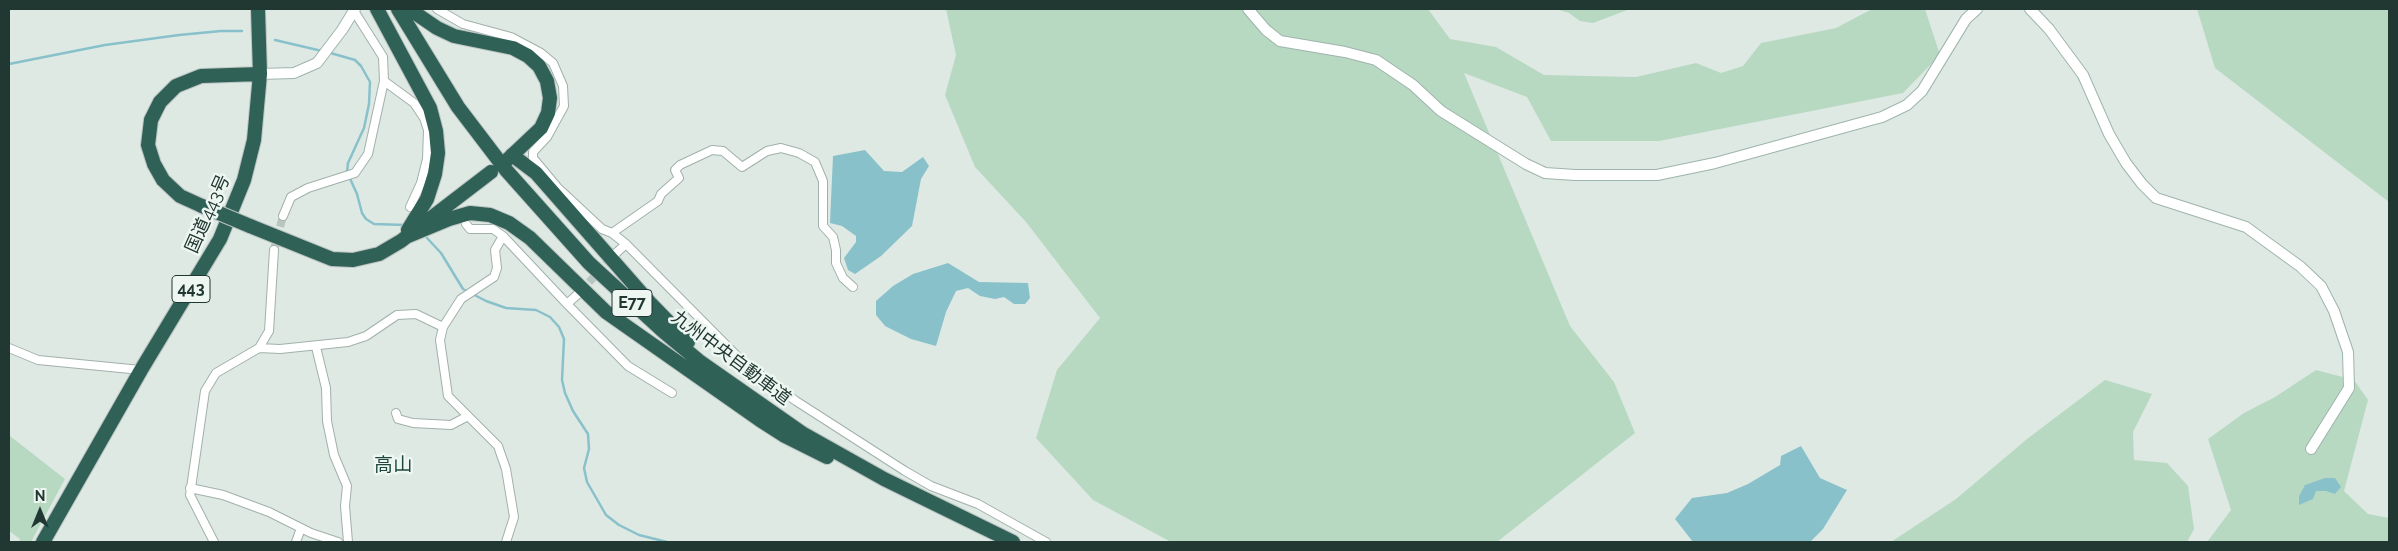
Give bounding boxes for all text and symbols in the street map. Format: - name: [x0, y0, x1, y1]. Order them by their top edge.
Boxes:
- street label: 国道443号: [181, 172, 235, 256]
- road number: 443: [172, 276, 210, 302]
- road number: E77: [612, 290, 652, 316]
- street label: 九州中央自動車道: [667, 306, 795, 410]
- district label: 高山: [374, 454, 412, 476]
- north arrow: [15, 486, 65, 536]
- text: N: [35, 488, 45, 504]

